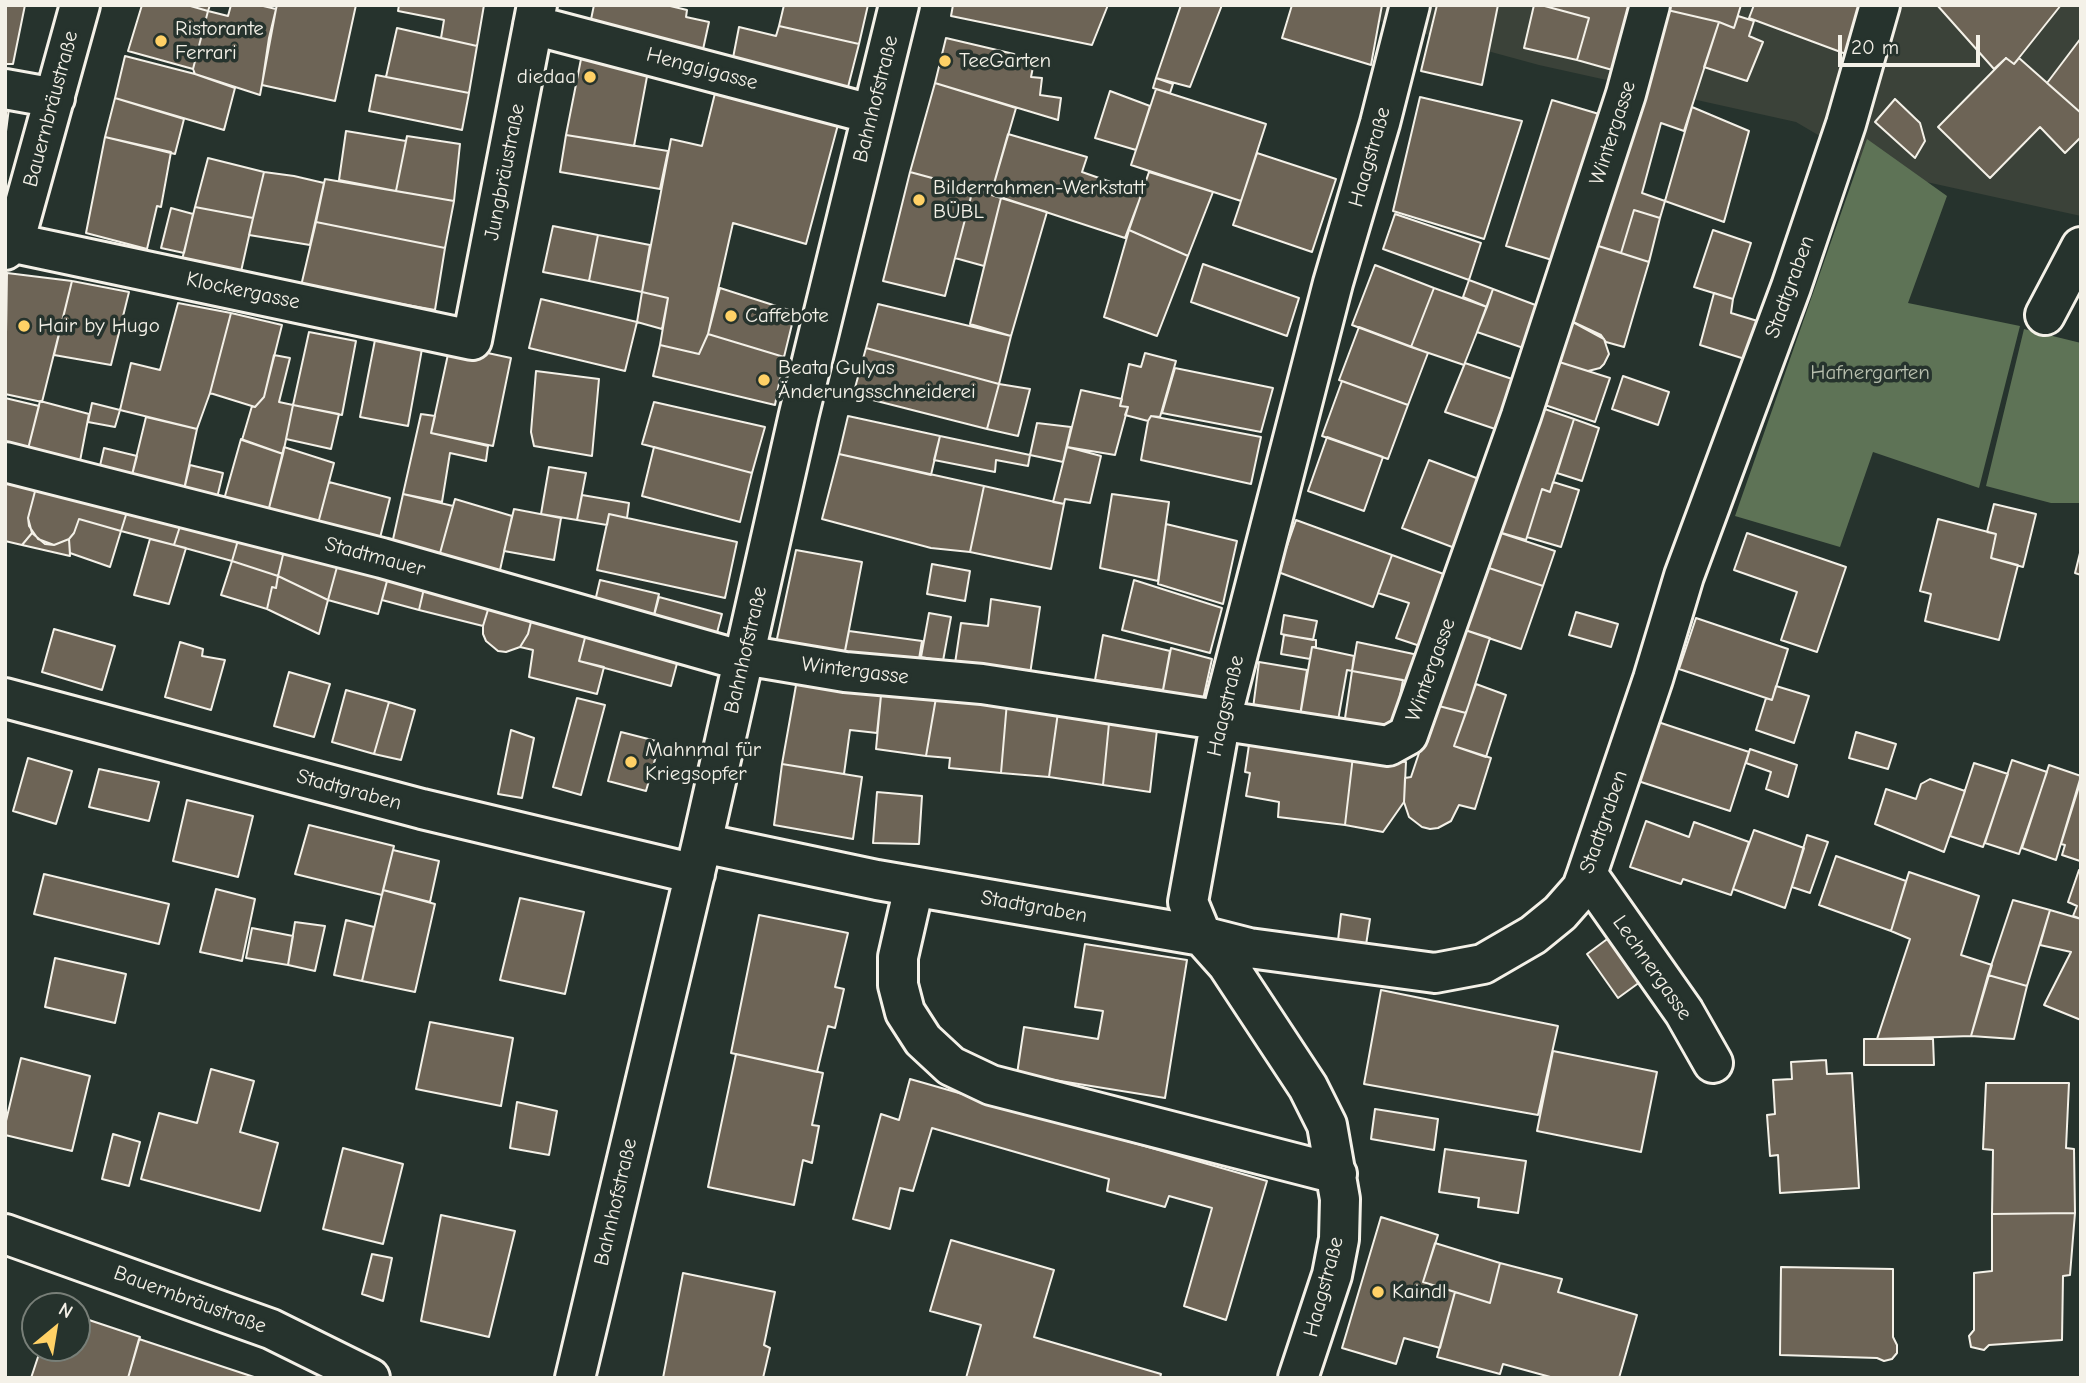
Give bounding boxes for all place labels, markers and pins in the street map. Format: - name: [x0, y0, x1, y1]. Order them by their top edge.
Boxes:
- place label: Ristorante Ferrari: [175, 16, 264, 66]
- marker: Ristorante Ferrari: [153, 33, 169, 49]
- place label: TeeGarten: [959, 48, 1051, 74]
- marker: TeeGarten: [937, 53, 953, 69]
- place label: diedaa: [517, 64, 576, 90]
- marker: diedaa: [582, 69, 598, 85]
- place label: Bilderrahmen-Werkstatt BÜBL: [933, 175, 1145, 225]
- marker: Bilderrahmen-Werkstatt BÜBL: [911, 192, 927, 208]
- place label: Caffebote: [745, 303, 829, 329]
- marker: Caffebote: [723, 308, 739, 324]
- place label: Hair by Hugo: [38, 313, 160, 339]
- marker: Hair by Hugo: [16, 318, 32, 334]
- place label: Beata Gulyas Änderungsschneiderei: [778, 355, 976, 405]
- marker: Beata Gulyas Änderungsschneiderei: [756, 372, 772, 388]
- place label: Mahnmal für Kriegsopfer: [645, 737, 761, 787]
- marker: Mahnmal für Kriegsopfer: [623, 754, 639, 770]
- place label: Kaindl: [1392, 1279, 1447, 1305]
- marker: Kaindl: [1370, 1284, 1386, 1300]

